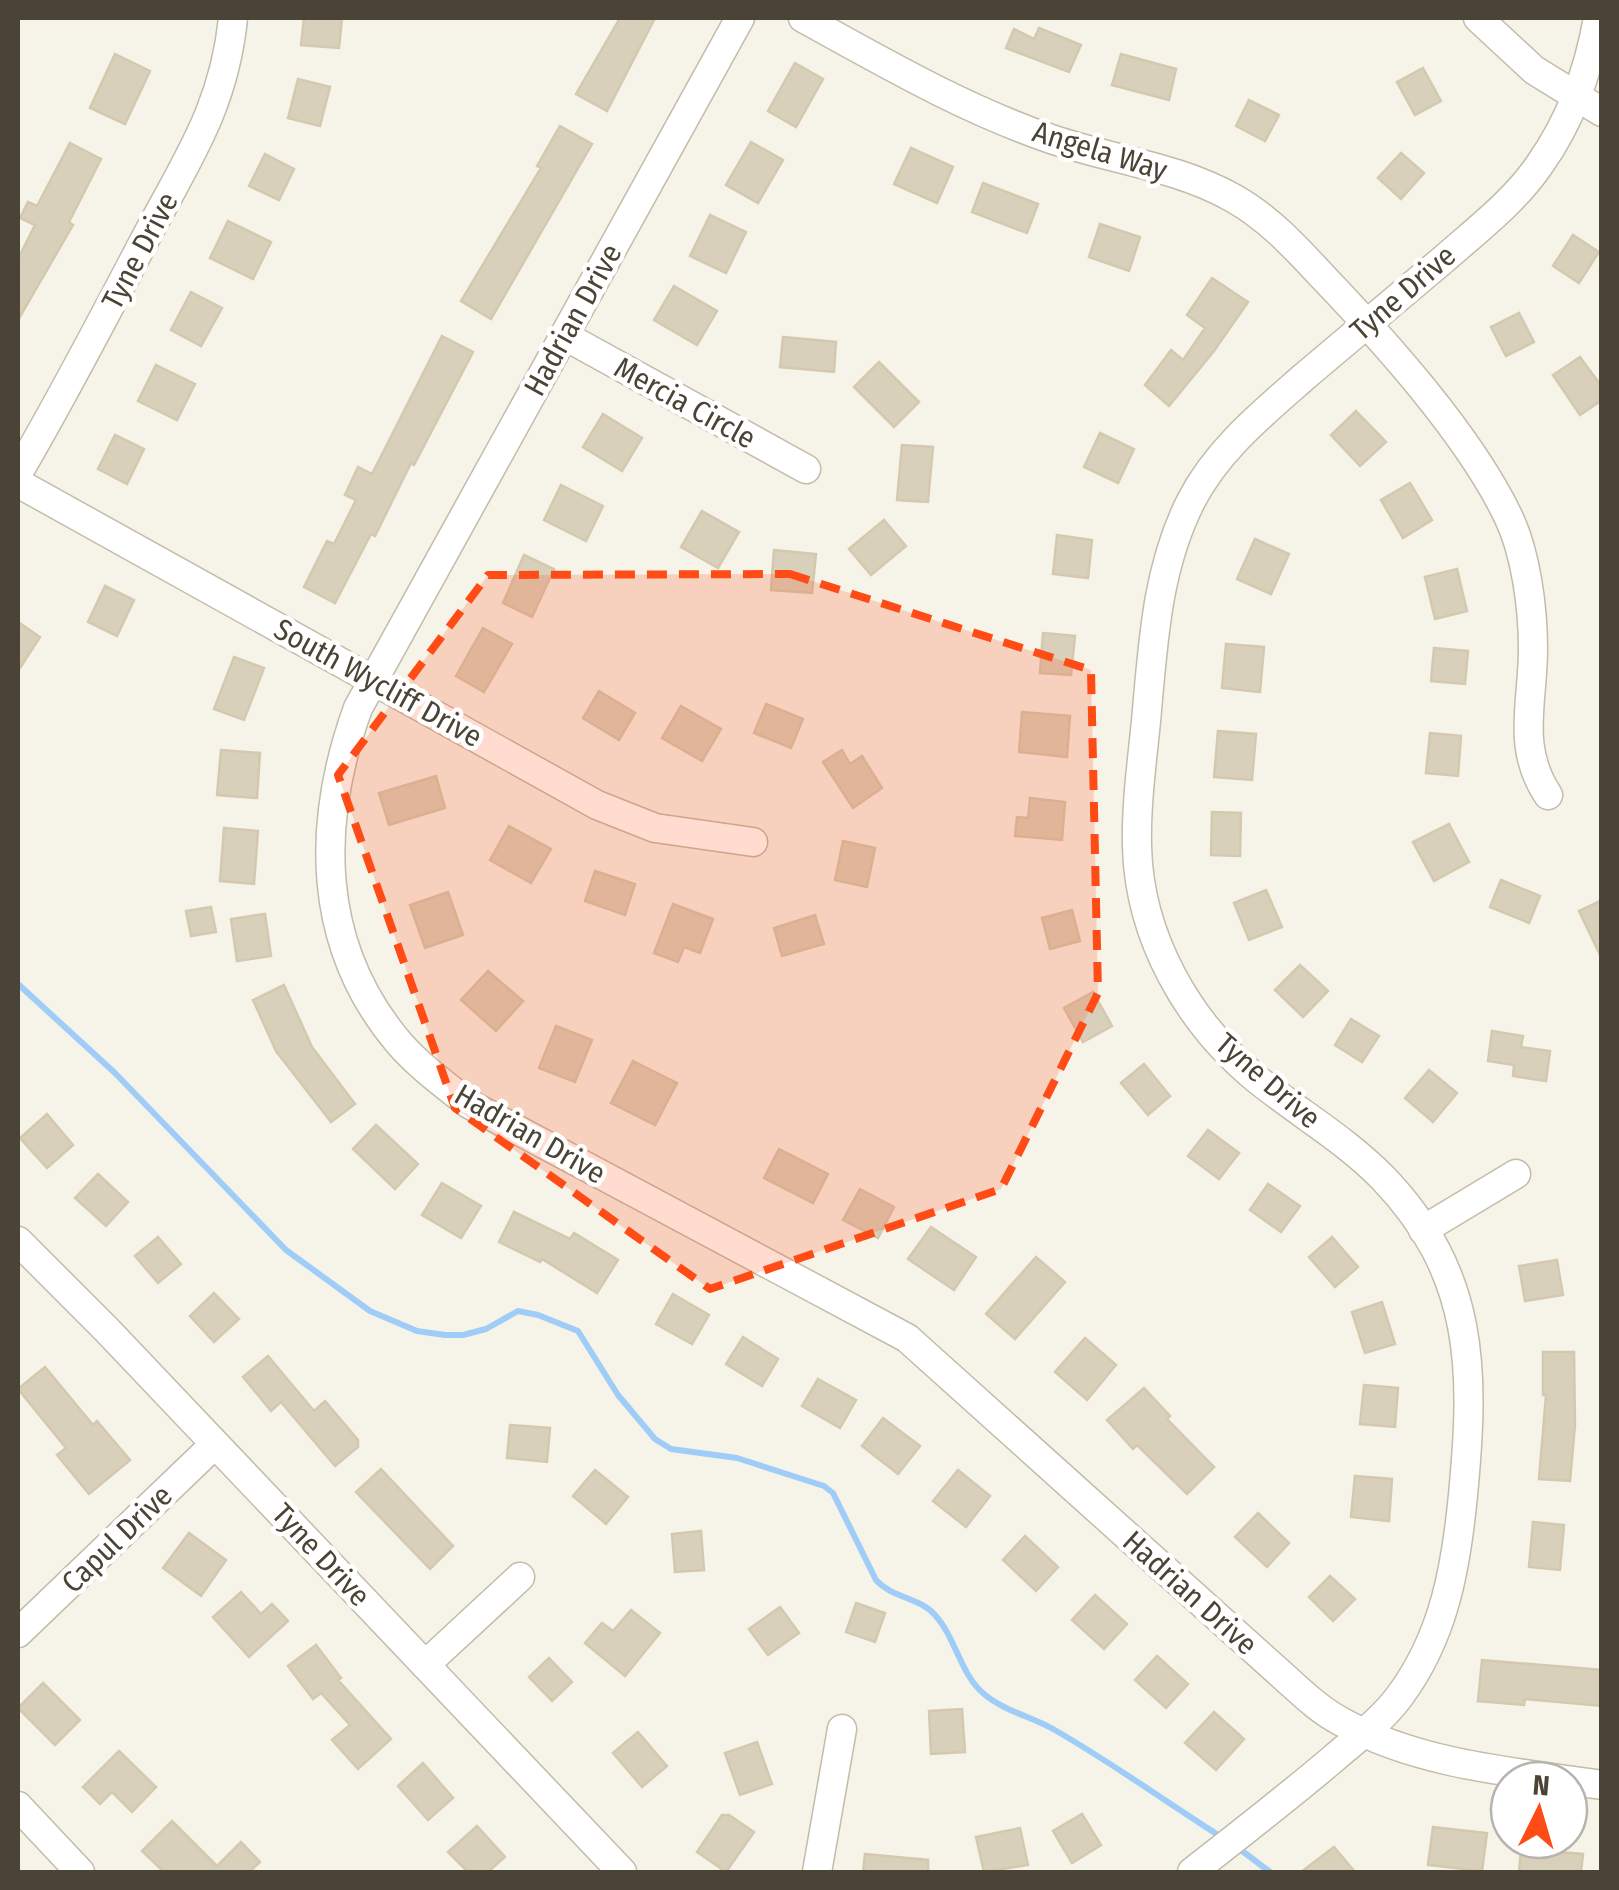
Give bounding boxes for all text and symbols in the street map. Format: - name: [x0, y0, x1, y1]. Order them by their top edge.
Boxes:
- street label: Angela Way: [1028, 114, 1172, 189]
- street label: Tyne Drive: [94, 186, 186, 316]
- street label: Hadrian Drive: [517, 238, 629, 402]
- street label: Tyne Drive: [1343, 238, 1463, 348]
- street label: Mercia Circle: [608, 349, 762, 457]
- street label: South Wycliff Drive: [268, 611, 488, 755]
- street label: Tyne Drive: [1208, 1026, 1328, 1136]
- street label: Hadrian Drive: [448, 1076, 612, 1192]
- street label: Capul Drive: [54, 1478, 180, 1600]
- street label: Tyne Drive: [264, 1496, 378, 1614]
- street label: Hadrian Drive: [1116, 1523, 1264, 1663]
- north arrow: [1489, 1760, 1589, 1860]
- text: N: [1531, 1768, 1551, 1803]

